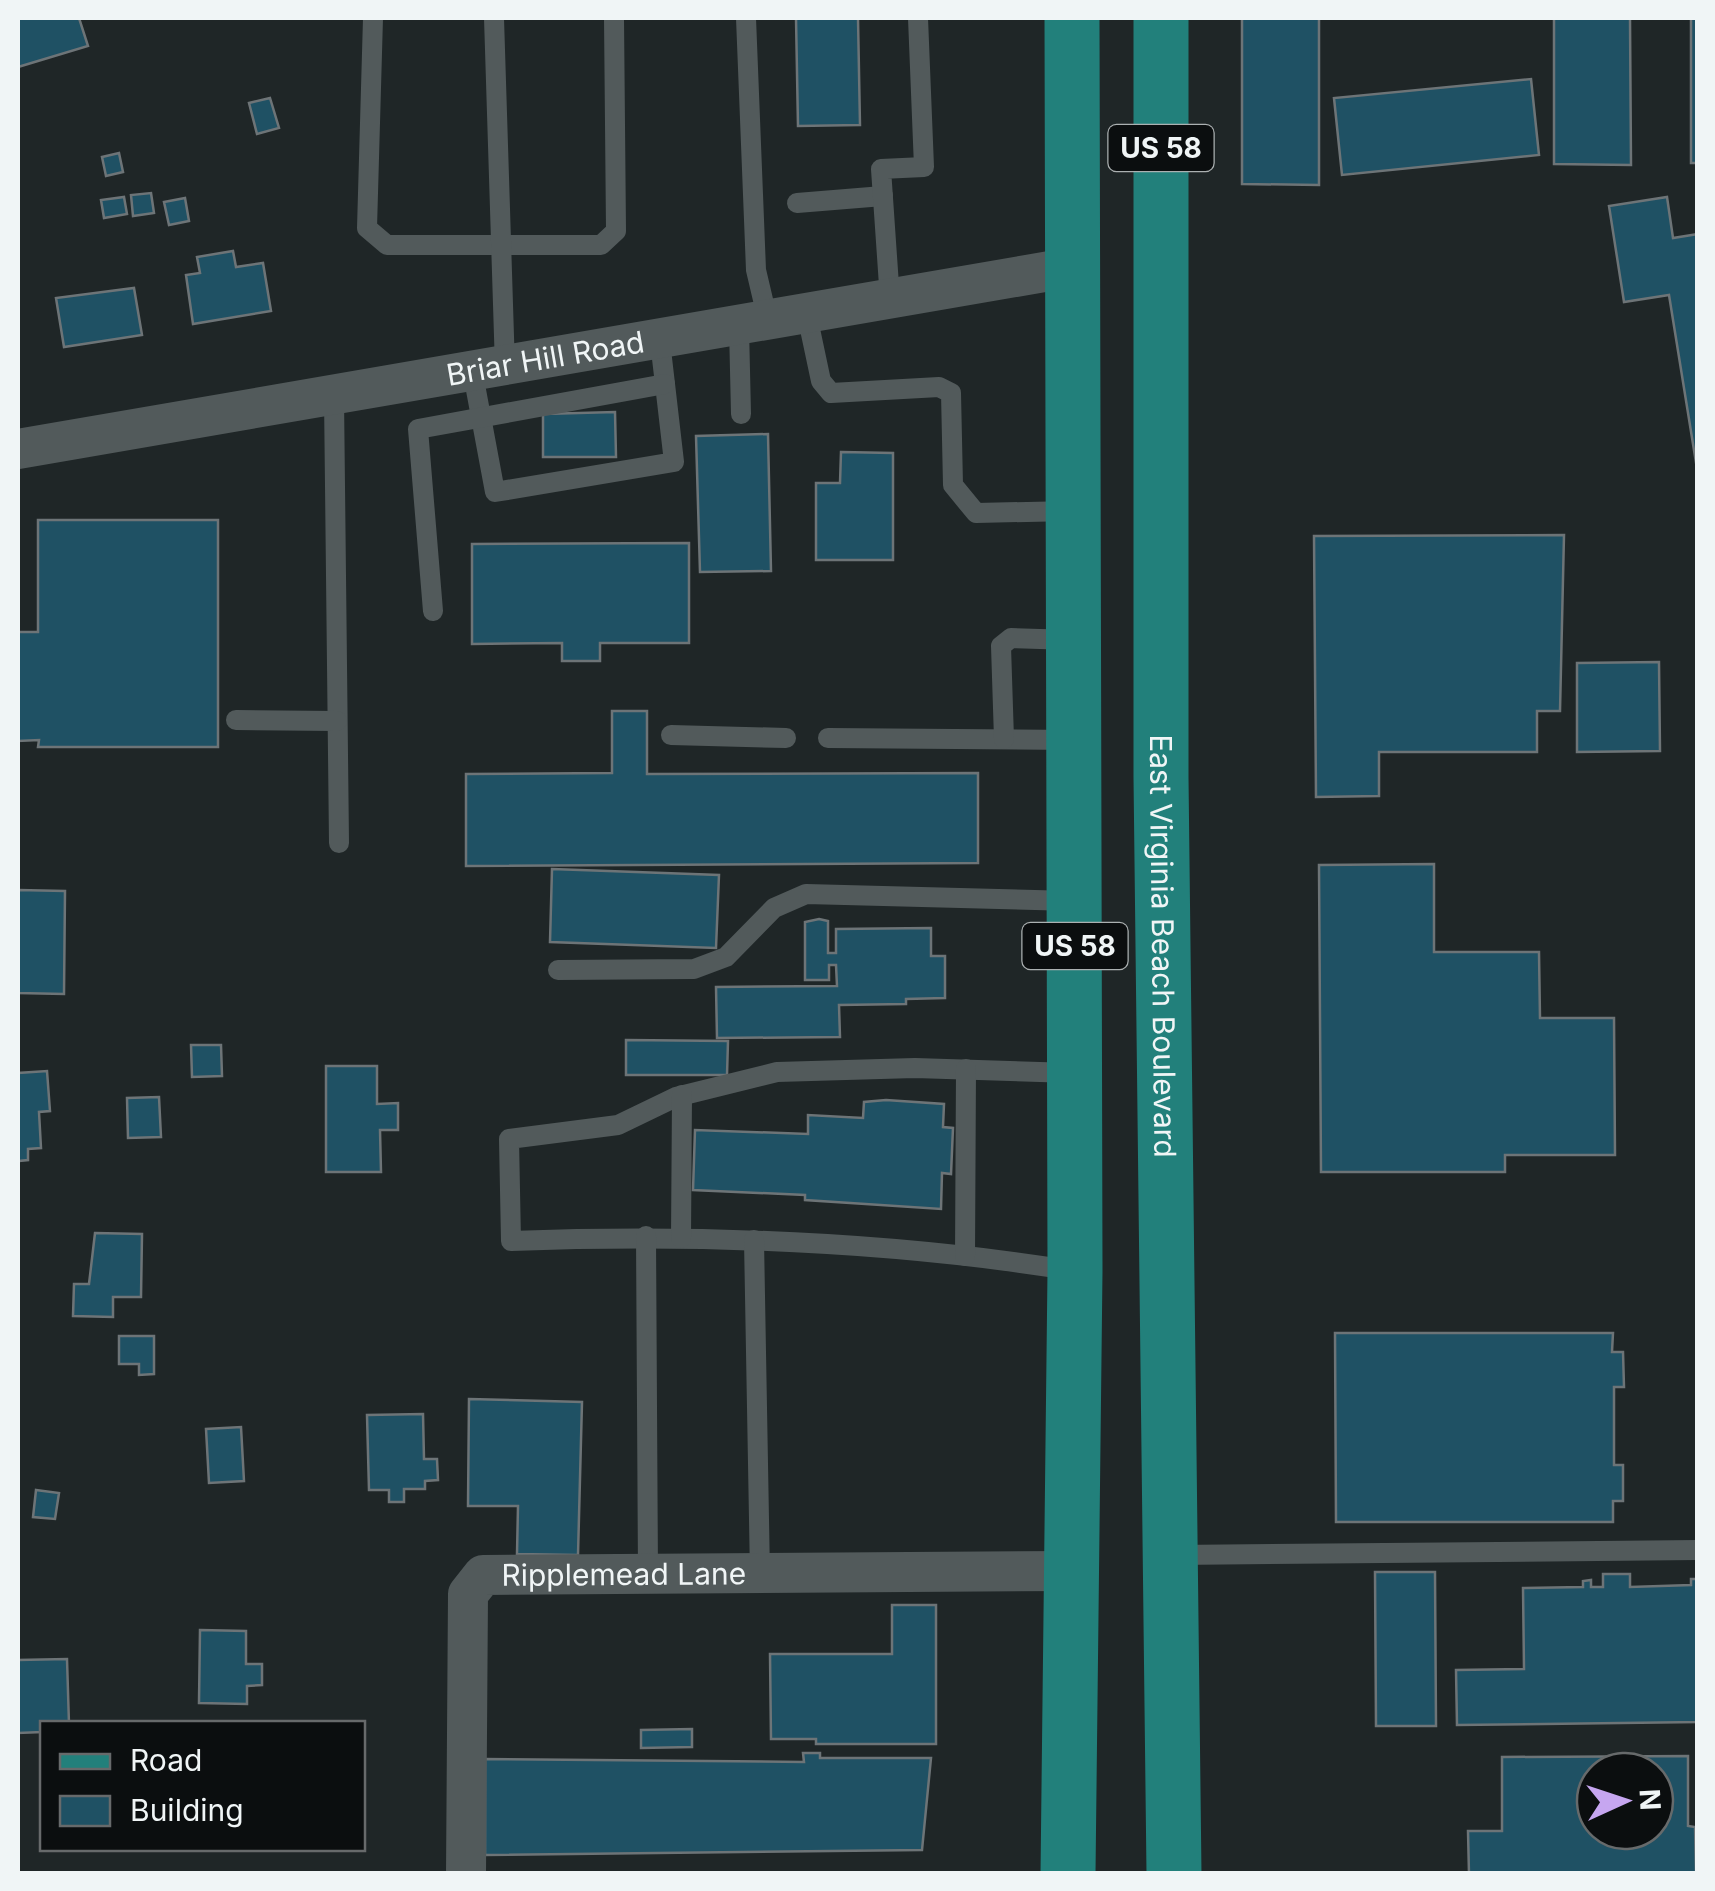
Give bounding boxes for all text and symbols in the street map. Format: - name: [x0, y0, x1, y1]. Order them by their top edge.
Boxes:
- road number: US 58: [1108, 125, 1214, 171]
- street label: Briar Hill Road: [444, 323, 647, 393]
- street label: East Virginia Beach Boulevard: [1143, 734, 1184, 1158]
- road number: US 58: [1022, 923, 1128, 969]
- street label: Ripplemead Lane: [501, 1555, 746, 1593]
- legend: [40, 1721, 365, 1851]
- text: Road: [130, 1742, 202, 1778]
- north arrow: [1575, 1751, 1675, 1851]
- text: N: [1632, 1788, 1668, 1811]
- text: Building: [130, 1792, 244, 1828]

